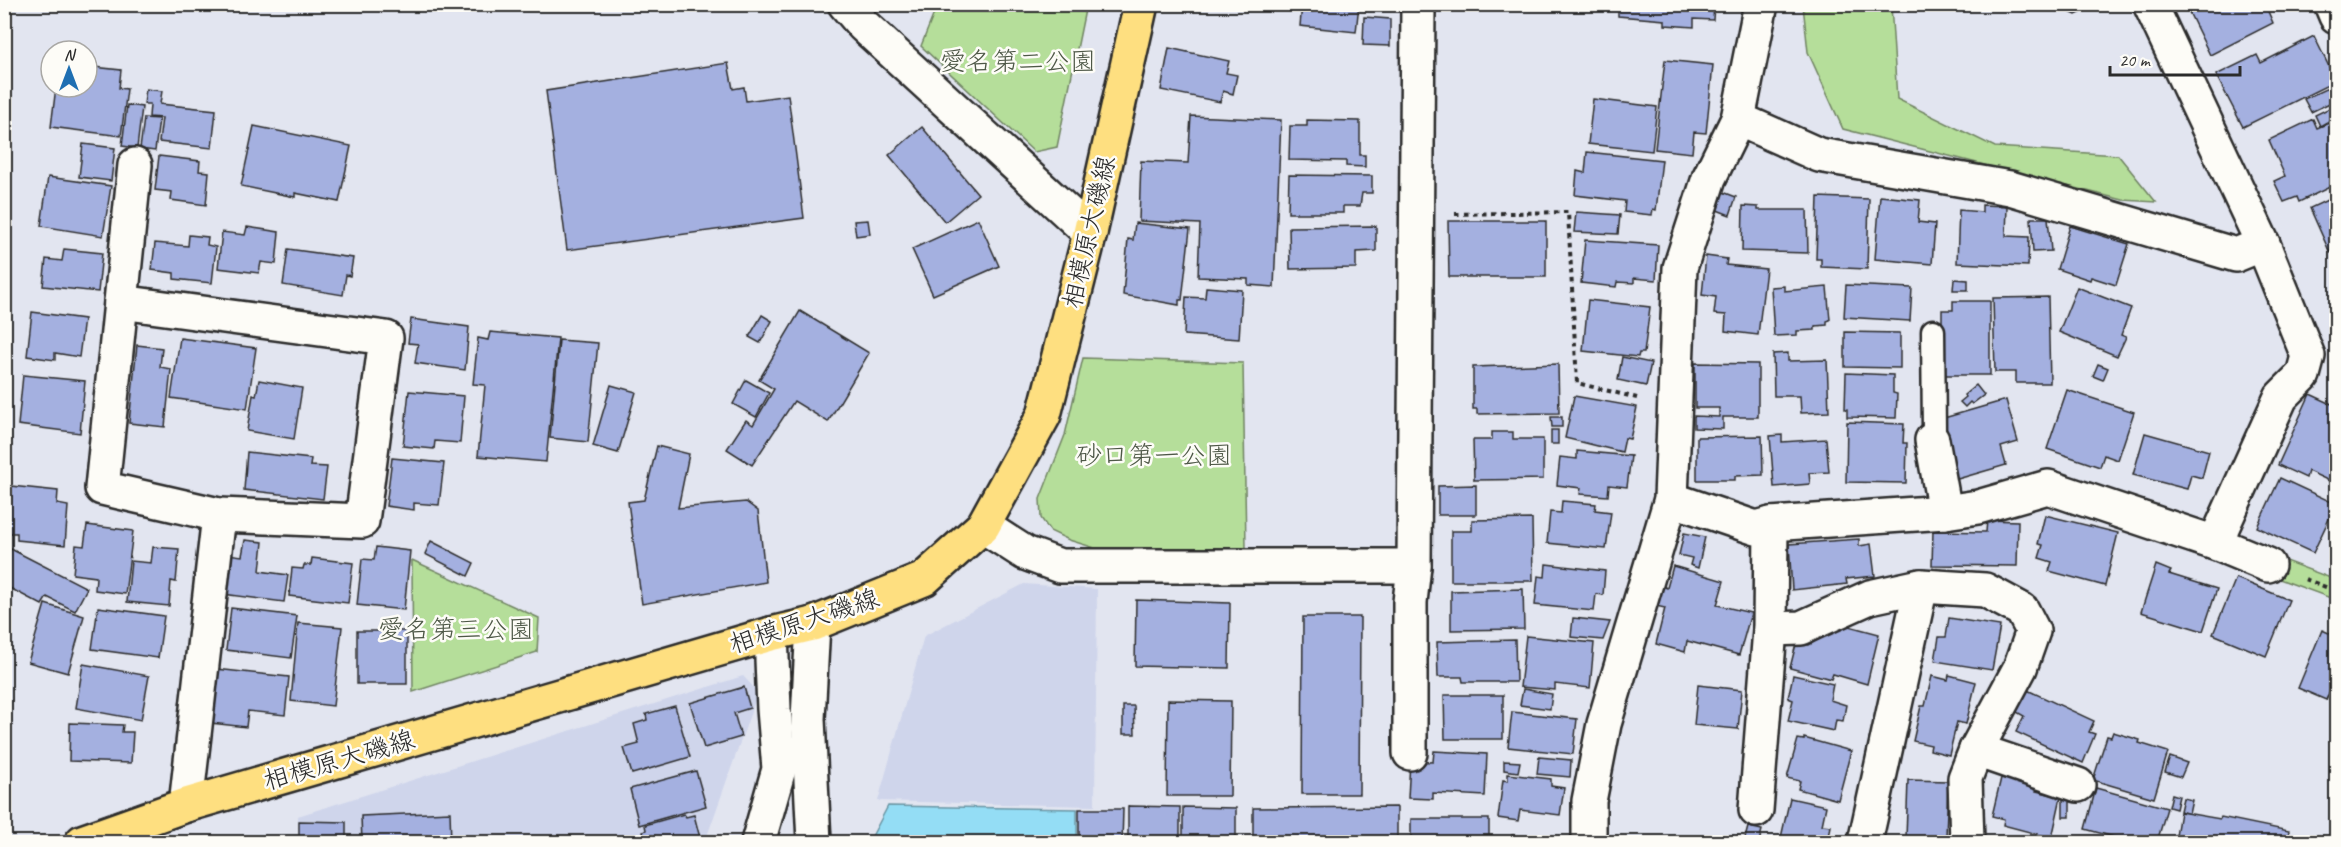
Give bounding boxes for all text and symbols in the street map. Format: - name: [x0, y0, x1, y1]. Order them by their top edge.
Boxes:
- north arrow: [39, 39, 99, 99]
- scale bar: [2110, 39, 2240, 77]
- text: N: [64, 45, 77, 65]
- park label: 愛名第二公園: [940, 45, 1096, 78]
- text: 20 m: [2119, 49, 2152, 71]
- street label: 相模原大磯線: [1055, 152, 1123, 312]
- park label: 砂口第一公園: [1076, 439, 1232, 472]
- street label: 相模原大磯線: [725, 581, 883, 661]
- park label: 愛名第三公園: [378, 613, 534, 646]
- street label: 相模原大磯線: [259, 723, 419, 797]

